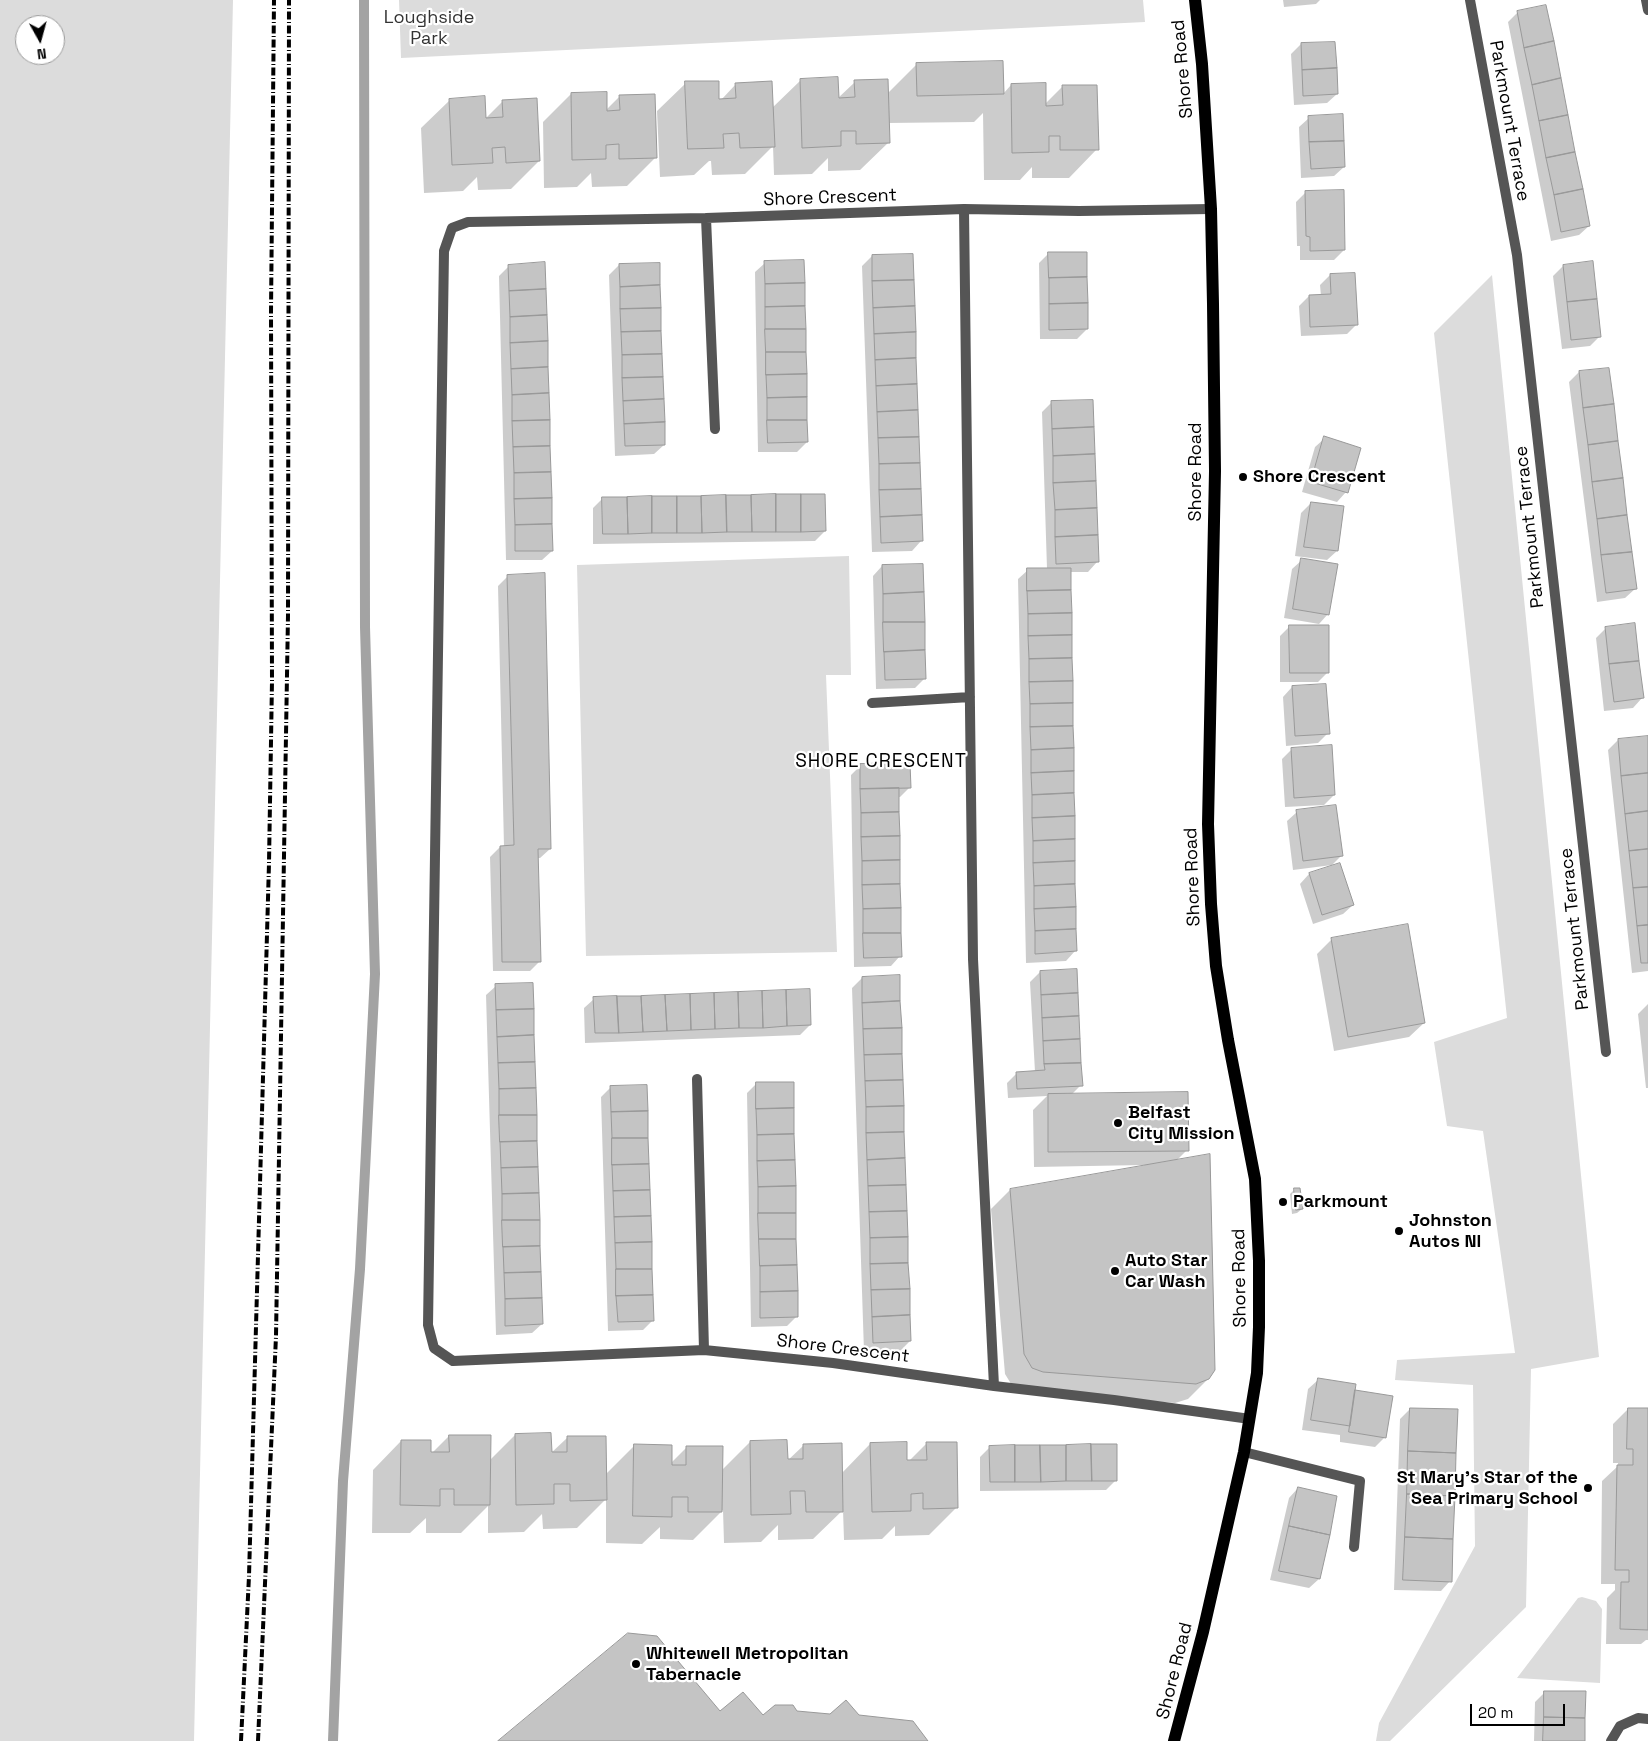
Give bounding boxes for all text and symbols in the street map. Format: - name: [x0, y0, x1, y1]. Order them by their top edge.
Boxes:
- park label: Loughside Park: [384, 7, 474, 50]
- north arrow: [15, 15, 65, 65]
- street label: Shore Road: [1168, 19, 1198, 119]
- street label: Parkmount Terrace: [1484, 39, 1534, 203]
- text: N: [36, 44, 47, 63]
- street label: Shore Crescent: [763, 185, 897, 211]
- street label: Shore Road: [1185, 422, 1207, 522]
- street label: Parkmount Terrace: [1511, 445, 1549, 609]
- place label: Shore Crescent: [1253, 466, 1386, 488]
- marker: Shore Crescent: [1237, 471, 1249, 483]
- district label: SHORE CRESCENT: [793, 751, 969, 773]
- street label: Shore Road: [1180, 827, 1206, 927]
- street label: Parkmount Terrace: [1556, 847, 1594, 1011]
- place label: Belfast City Mission: [1128, 1102, 1235, 1144]
- marker: Belfast City Mission: [1112, 1117, 1124, 1129]
- place label: Parkmount: [1293, 1191, 1388, 1213]
- marker: Parkmount: [1277, 1196, 1289, 1208]
- place label: Johnston Autos NI: [1409, 1210, 1492, 1252]
- marker: Johnston Autos NI: [1393, 1225, 1405, 1237]
- street label: Shore Road: [1228, 1228, 1252, 1328]
- place label: Auto Star Car Wash: [1125, 1250, 1208, 1292]
- marker: Auto Star Car Wash: [1109, 1265, 1121, 1277]
- street label: Shore Crescent: [775, 1330, 911, 1368]
- place label: St Mary's Star of the Sea Primary School: [1397, 1467, 1578, 1510]
- marker: St Mary's Star of the Sea Primary School: [1582, 1482, 1594, 1494]
- street label: Shore Road: [1153, 1620, 1197, 1722]
- place label: Whitewell Metropolitan Tabernacle: [646, 1643, 849, 1686]
- marker: Whitewell Metropolitan Tabernacle: [630, 1658, 642, 1670]
- scale bar: [1473, 1694, 1568, 1726]
- text: 20 m: [1478, 1703, 1513, 1722]

